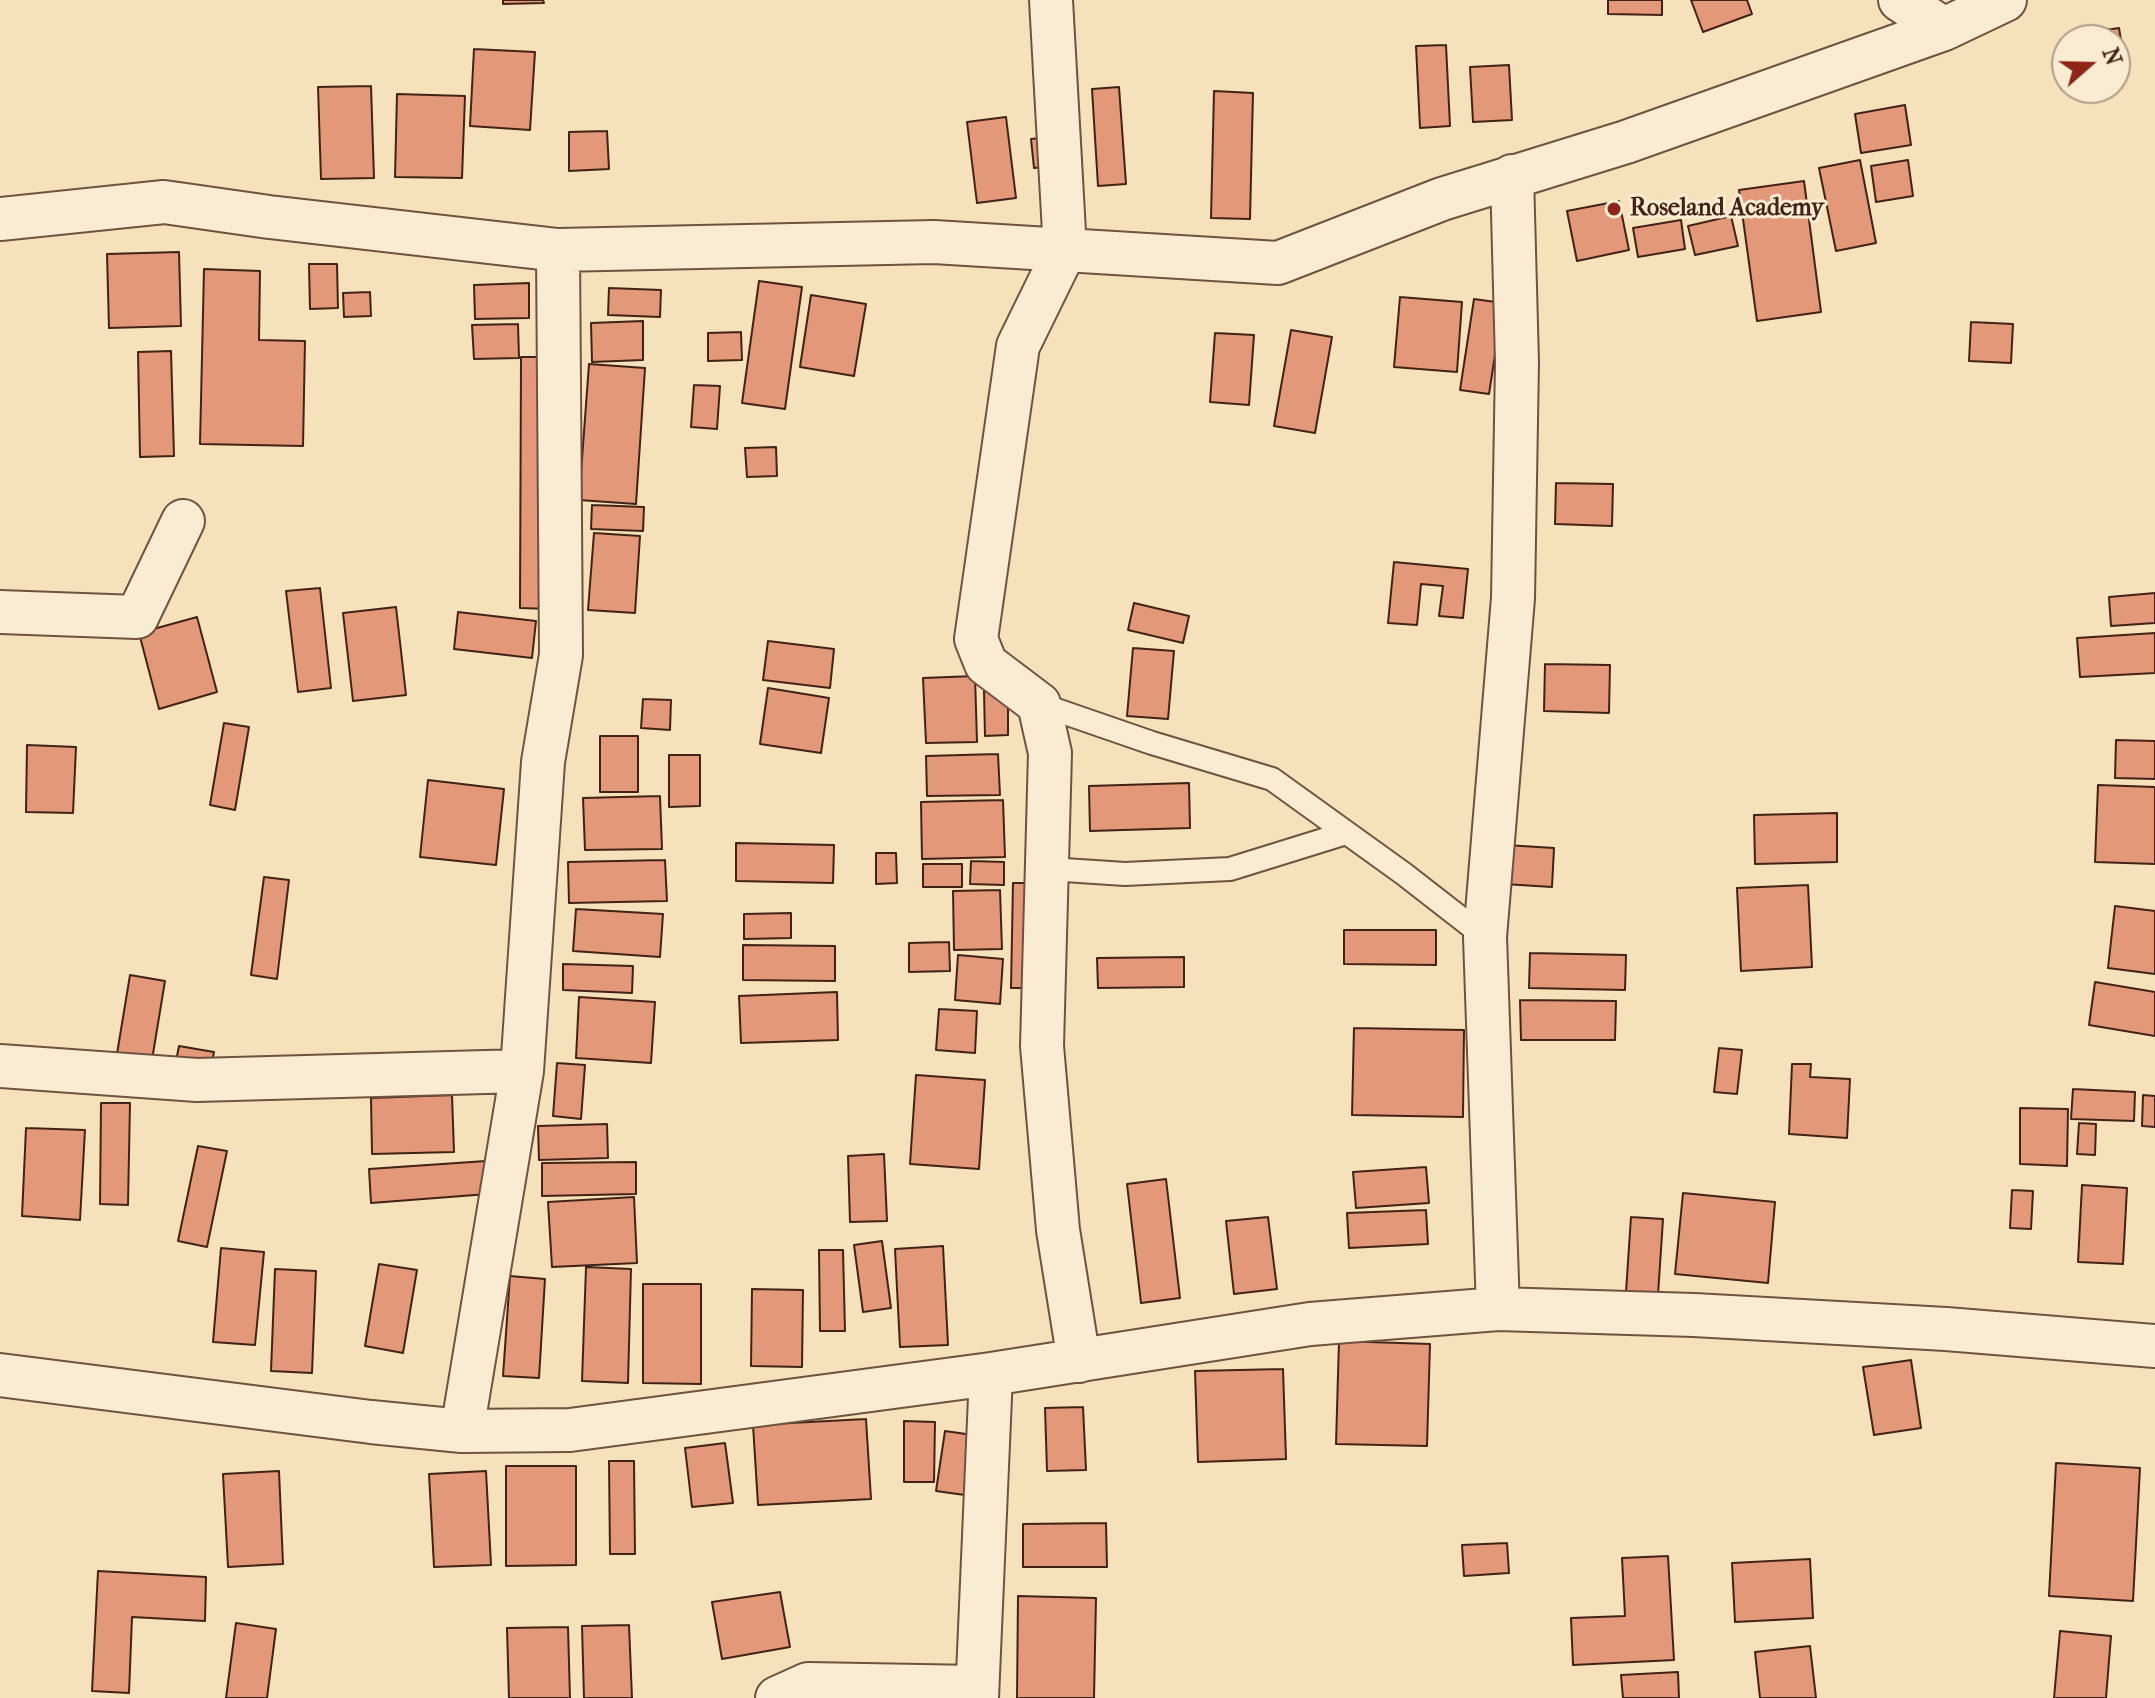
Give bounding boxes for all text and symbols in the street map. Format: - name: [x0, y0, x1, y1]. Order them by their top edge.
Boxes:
- north arrow: [2051, 24, 2131, 104]
- text: N: [2097, 44, 2127, 69]
- place label: Roseland Academy: [1630, 195, 1824, 223]
- marker: Roseland Academy: [1605, 200, 1623, 218]

